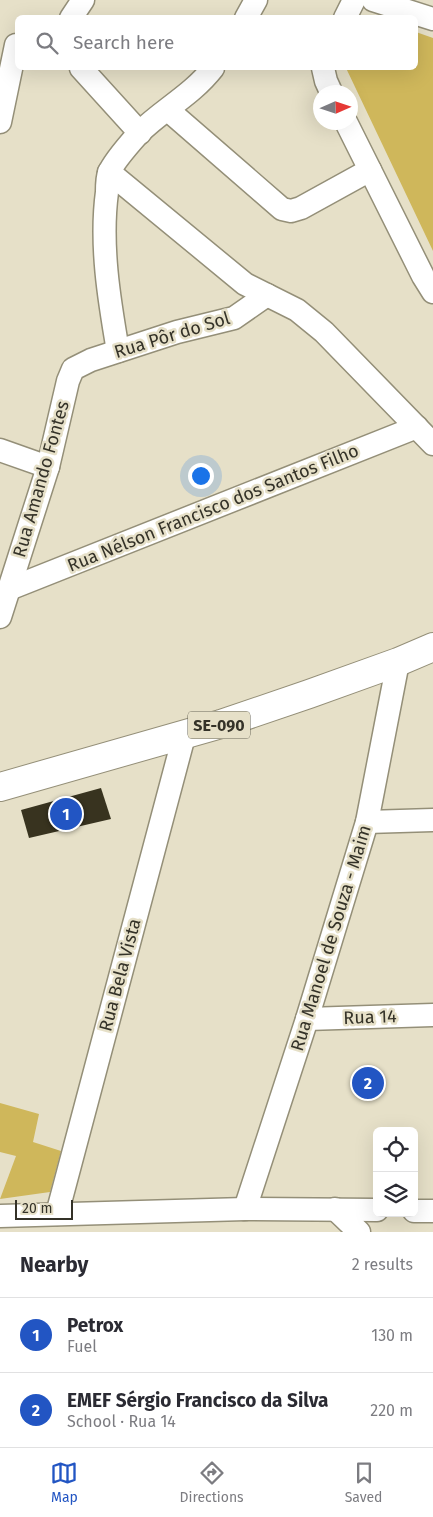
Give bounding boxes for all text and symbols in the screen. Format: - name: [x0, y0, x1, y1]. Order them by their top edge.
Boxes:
- search box: [15, 15, 418, 70]
- icon: search: [33, 29, 61, 57]
- text: Search here: [73, 31, 174, 54]
- north arrow: [313, 85, 358, 130]
- street label: Rua Pôr do Sol: [112, 307, 232, 363]
- street label: Rua Amando Fontes: [8, 398, 74, 560]
- street label: Rua Nélson Francisco dos Santos Filho: [64, 439, 362, 577]
- your location: [188, 463, 214, 489]
- road number: SE-090: [188, 712, 250, 738]
- pin: 1: [50, 795, 82, 833]
- street label: Rua Manoel de Souza - Maim: [286, 822, 376, 1054]
- street label: Rua Bela Vista: [94, 916, 146, 1034]
- street label: Rua 14: [343, 1005, 397, 1029]
- pin: 2: [352, 1064, 384, 1102]
- map controls: [373, 1127, 418, 1217]
- button: locate: [373, 1127, 418, 1172]
- button: layers: [373, 1172, 418, 1217]
- scale bar: [15, 1197, 72, 1220]
- text: 20 m: [22, 1200, 52, 1217]
- text: Nearby: [20, 1252, 88, 1278]
- text: 2 results: [352, 1255, 413, 1274]
- text: Petrox: [67, 1314, 123, 1337]
- text: 1: [32, 1326, 40, 1345]
- text: 130 m: [371, 1326, 413, 1345]
- text: Fuel: [67, 1337, 97, 1356]
- text: EMEF Sérgio Francisco da Silva: [67, 1389, 328, 1412]
- text: 2: [32, 1401, 40, 1420]
- text: 220 m: [370, 1401, 413, 1420]
- text: School · Rua 14: [67, 1412, 176, 1431]
- tab: Map: [50, 1459, 78, 1506]
- tab: Directions: [179, 1459, 244, 1506]
- tab: Saved: [345, 1459, 383, 1506]

